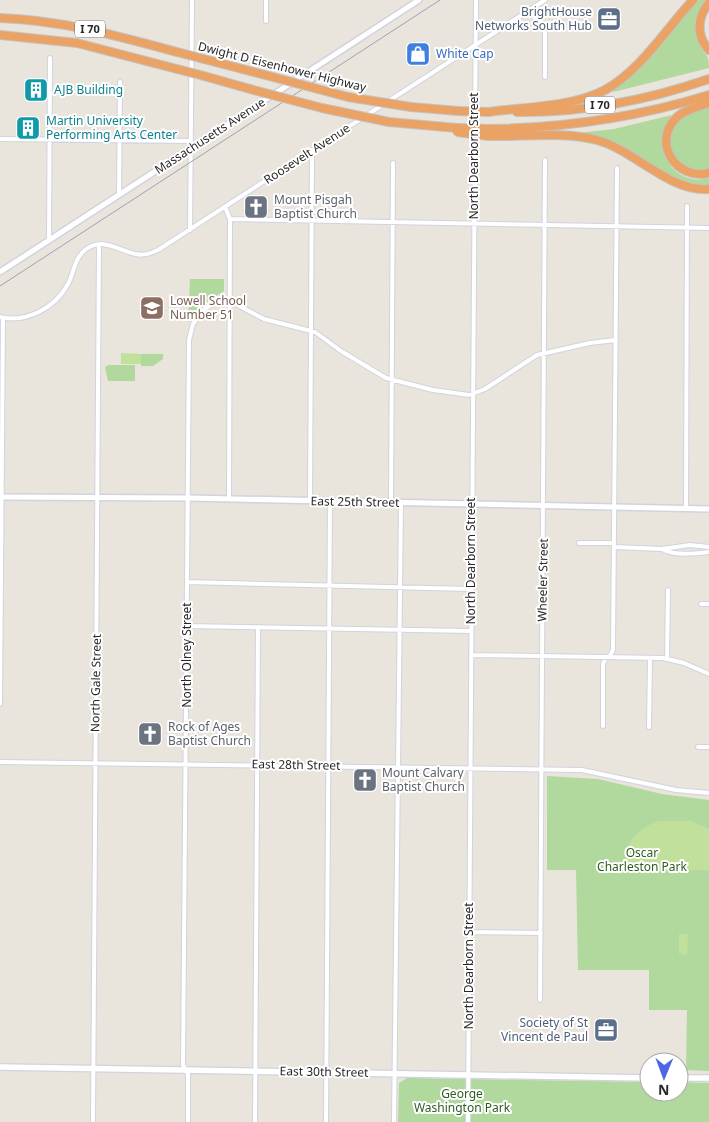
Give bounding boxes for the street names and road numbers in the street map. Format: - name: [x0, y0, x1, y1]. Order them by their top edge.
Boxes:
- road number: I 70: [75, 20, 105, 38]
- street label: Dwight D Eisenhower Highway: [196, 37, 369, 96]
- street label: North Dearborn Street: [465, 92, 482, 220]
- street label: Massachusetts Avenue: [151, 93, 268, 178]
- road number: I 70: [585, 96, 615, 114]
- street label: Roosevelt Avenue: [260, 119, 353, 188]
- street label: East 25th Street: [311, 492, 400, 511]
- street label: North Dearborn Street: [462, 497, 479, 625]
- street label: Wheeler Street: [533, 537, 552, 622]
- street label: North Olney Street: [178, 602, 195, 708]
- street label: North Gale Street: [86, 633, 105, 732]
- street label: East 28th Street: [252, 755, 341, 774]
- street label: North Dearborn Street: [460, 902, 477, 1030]
- street label: East 30th Street: [280, 1062, 369, 1081]

